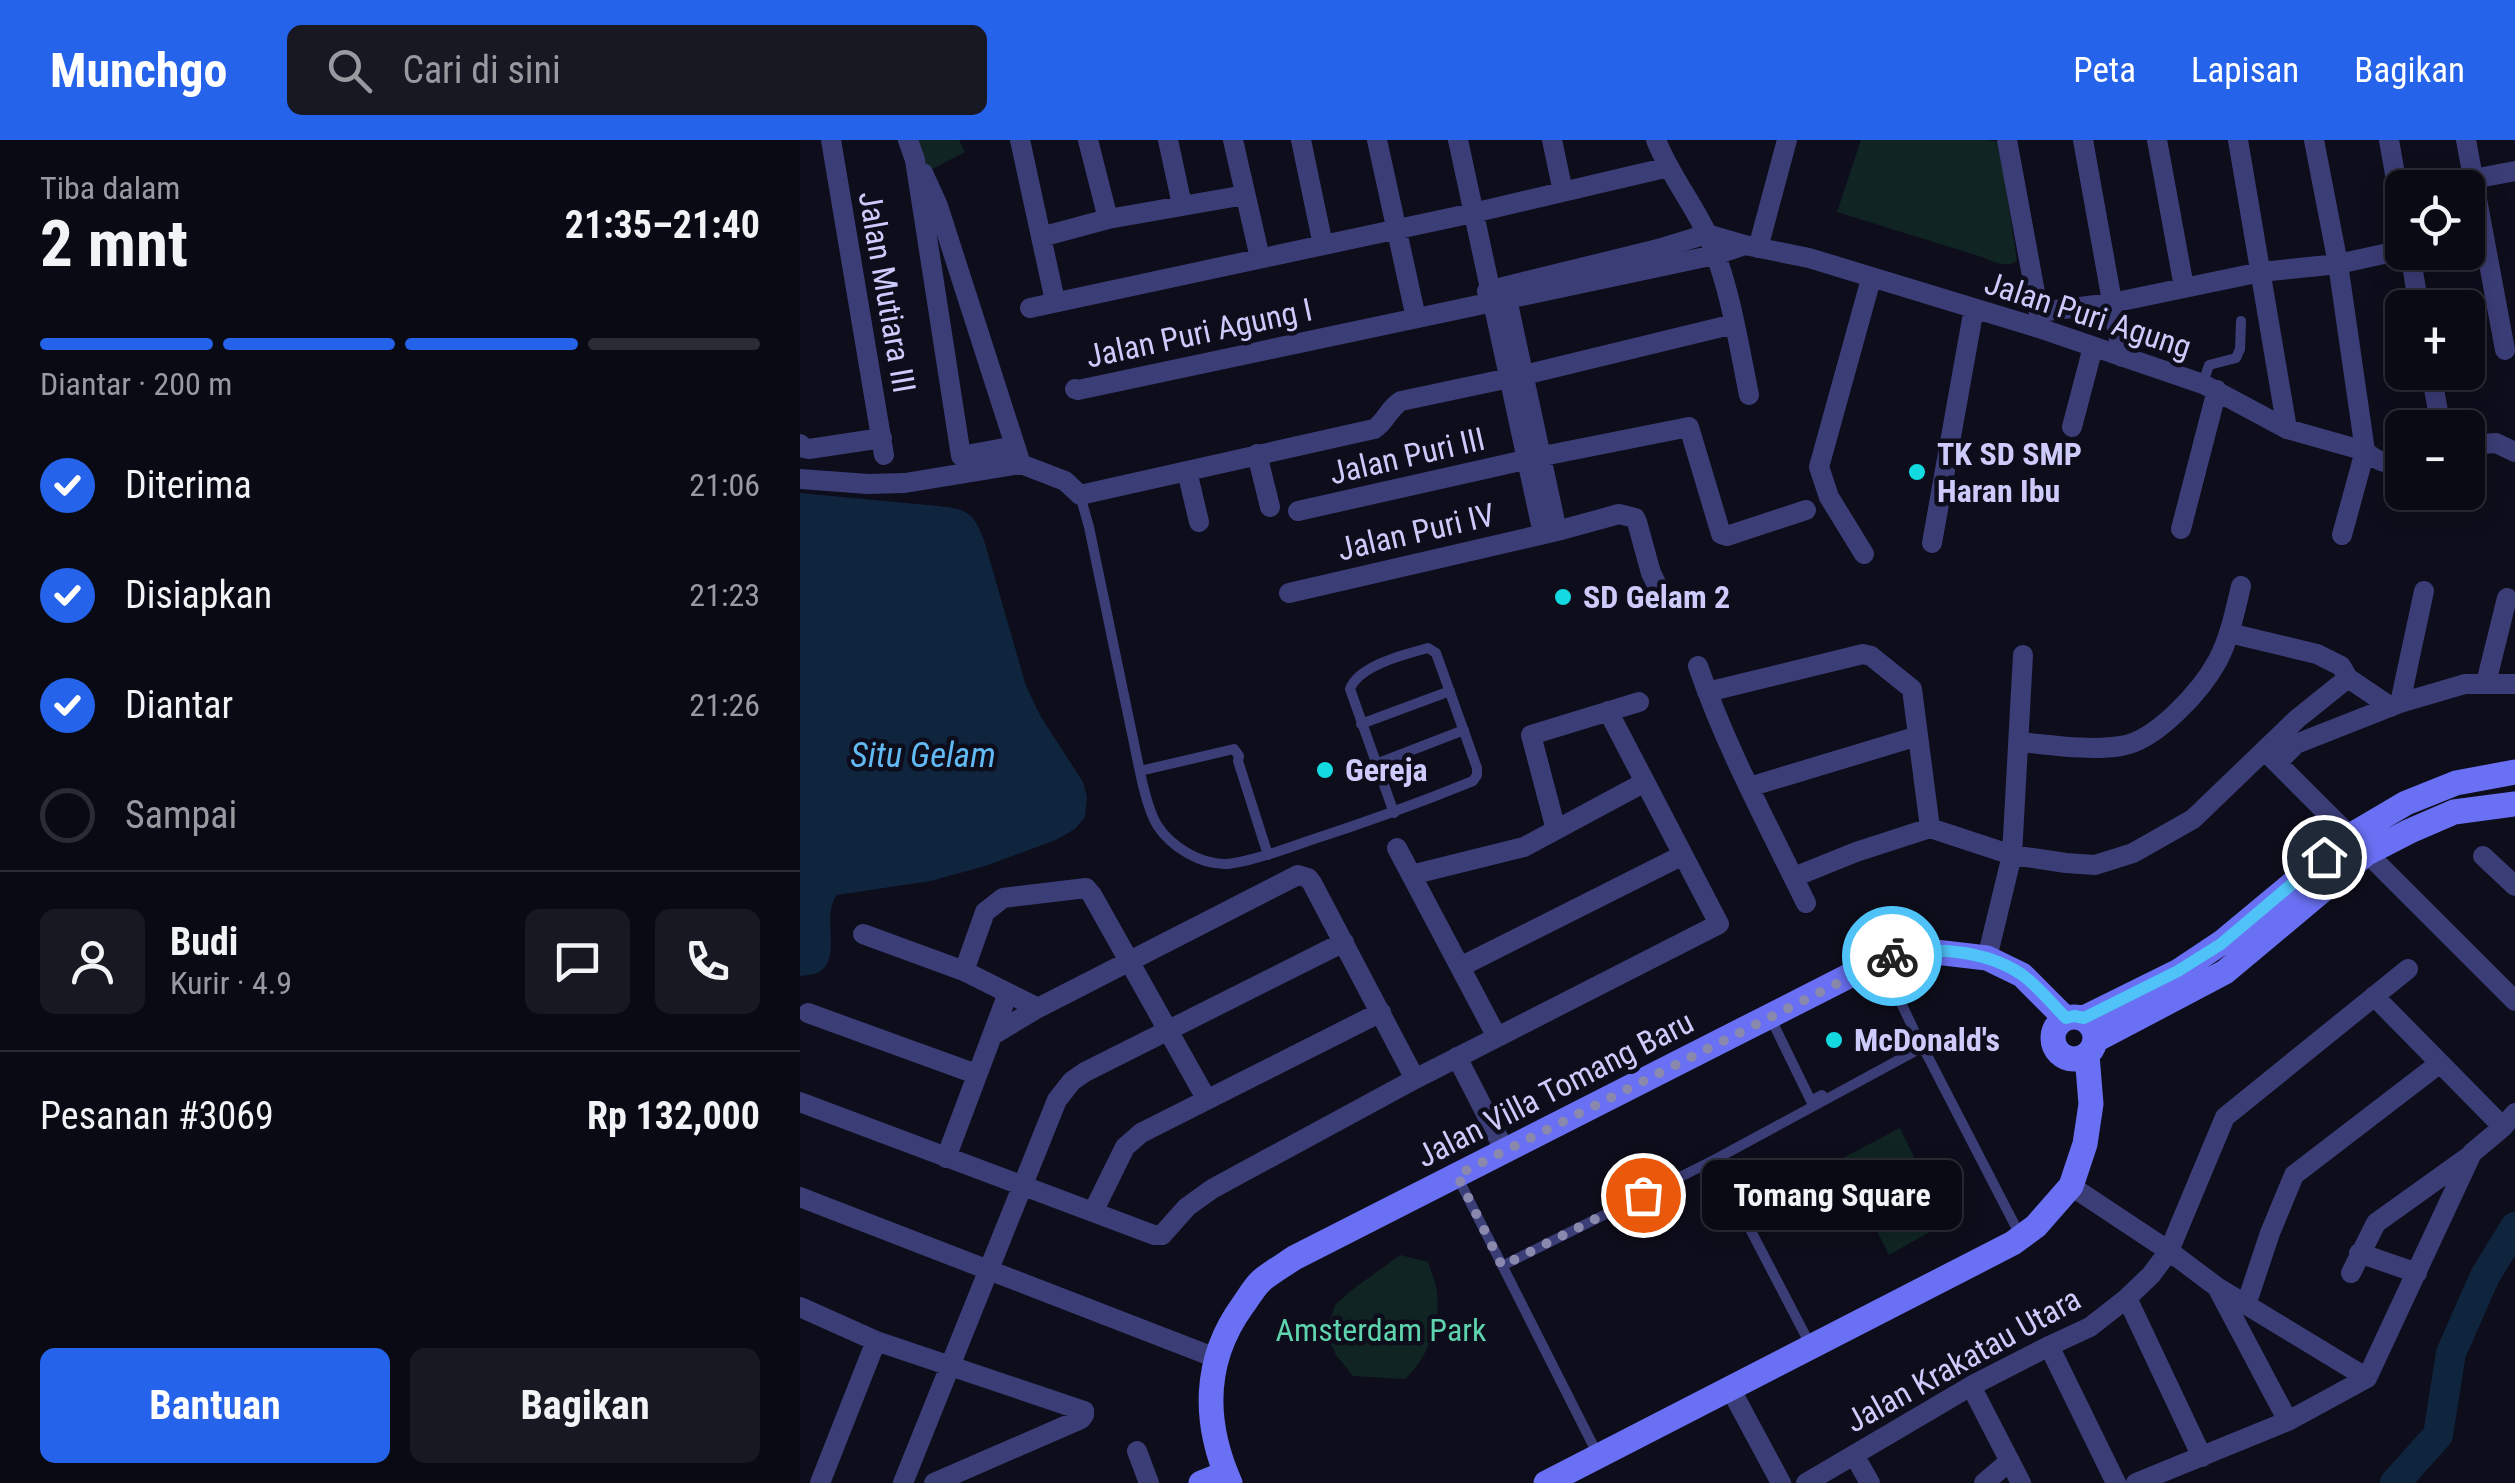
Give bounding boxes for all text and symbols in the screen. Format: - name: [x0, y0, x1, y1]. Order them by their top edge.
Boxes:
- search box: [287, 25, 987, 115]
- text: Munchgo: [50, 42, 227, 99]
- icon: search: [322, 43, 377, 98]
- text: Cari di sini: [402, 48, 561, 92]
- text: Peta: [2073, 50, 2136, 91]
- text: Lapisan: [2191, 50, 2299, 91]
- text: Bagikan: [2354, 50, 2465, 91]
- text: Tiba dalam: [40, 169, 180, 207]
- map controls: [2385, 170, 2485, 510]
- button: locate: [2385, 170, 2485, 270]
- street label: Jalan Mutiara III: [851, 188, 923, 396]
- text: 21:35–21:40: [565, 203, 760, 247]
- text: 2 mnt: [40, 206, 188, 282]
- street label: Jalan Puri Agung: [1980, 264, 2196, 366]
- street label: Jalan Puri Agung I: [1082, 290, 1316, 376]
- button: +: [2385, 290, 2485, 390]
- text: Diantar · 200 m: [40, 365, 232, 403]
- button: −: [2385, 410, 2485, 510]
- street label: Jalan Puri III: [1326, 420, 1488, 492]
- place label: TK SD SMP Haran Ibu: [1937, 435, 2082, 510]
- icon: check: [40, 458, 95, 513]
- marker: TK SD SMP Haran Ibu: [1906, 461, 1928, 483]
- text: Diterima: [125, 463, 252, 507]
- text: 21:06: [689, 466, 760, 504]
- street label: Jalan Puri IV: [1334, 495, 1498, 568]
- icon: check: [40, 568, 95, 623]
- text: Disiapkan: [125, 573, 272, 617]
- text: 21:23: [689, 576, 760, 614]
- place label: SD Gelam 2: [1583, 578, 1730, 616]
- marker: SD Gelam 2: [1552, 586, 1574, 608]
- icon: check: [40, 678, 95, 733]
- text: Diantar: [125, 683, 233, 727]
- text: 21:26: [689, 686, 760, 724]
- water label: Situ Gelam: [850, 735, 996, 776]
- place label: Gereja: [1345, 751, 1428, 789]
- marker: Gereja: [1314, 759, 1336, 781]
- text: Sampai: [125, 793, 237, 837]
- pin: [2282, 815, 2367, 900]
- icon: home: [2297, 830, 2352, 885]
- courier: [1842, 906, 1942, 1006]
- button: person: [40, 909, 145, 1014]
- button: chat: [525, 909, 630, 1014]
- button: phone: [655, 909, 760, 1014]
- text: Budi: [170, 920, 238, 964]
- icon: bike: [1865, 929, 1920, 984]
- text: Kurir · 4.9: [170, 964, 292, 1002]
- street label: Jalan Villa Tomang Baru: [1410, 1003, 1700, 1175]
- place label: McDonald's: [1854, 1021, 2000, 1059]
- marker: McDonald's: [1823, 1029, 1845, 1051]
- text: Pesanan #3069: [40, 1094, 274, 1138]
- text: Rp 132,000: [587, 1094, 760, 1138]
- pin: [1601, 1153, 1686, 1238]
- callout: Tomang Square: [1703, 1160, 1963, 1230]
- icon: bag: [1616, 1168, 1671, 1223]
- text: Tomang Square: [1733, 1176, 1931, 1214]
- street label: Jalan Krakatau Utara: [1839, 1280, 2087, 1440]
- park label: Amsterdam Park: [1276, 1311, 1487, 1349]
- button: Bantuan: [40, 1348, 390, 1463]
- button: Bagikan: [410, 1348, 760, 1463]

